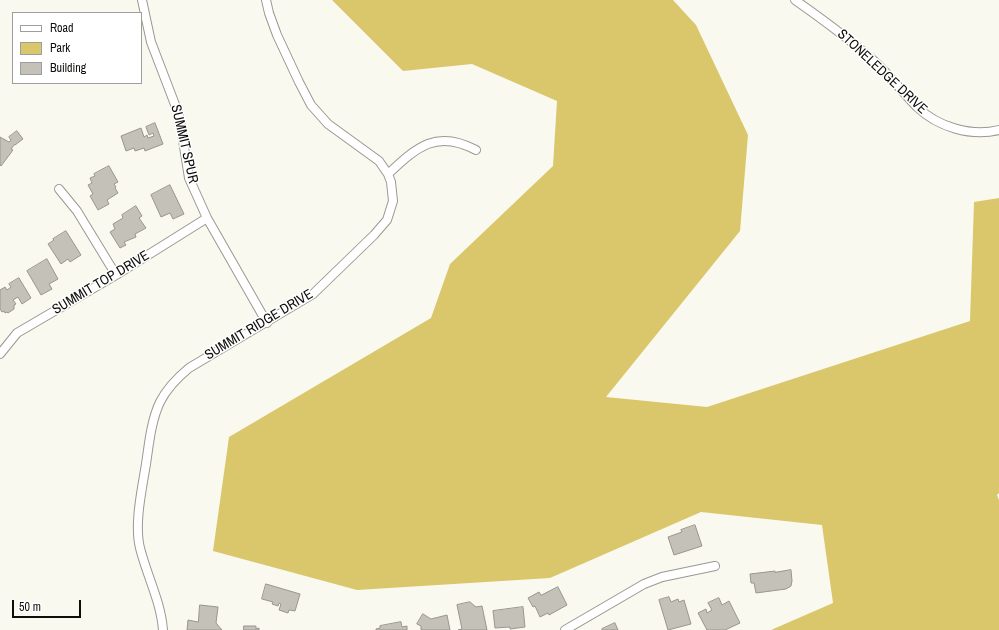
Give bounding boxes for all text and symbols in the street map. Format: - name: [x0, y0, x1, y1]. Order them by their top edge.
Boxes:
- legend: [12, 12, 142, 84]
- text: Road: [50, 20, 74, 36]
- street label: STONELEDGE DRIVE: [834, 26, 930, 118]
- text: Park: [50, 40, 70, 56]
- text: Building: [50, 60, 86, 76]
- street label: SUMMIT SPUR: [167, 103, 201, 185]
- street label: SUMMIT TOP DRIVE: [49, 247, 153, 319]
- street label: SUMMIT RIDGE DRIVE: [202, 286, 316, 364]
- scale bar: [14, 592, 83, 618]
- text: 50 m: [19, 599, 41, 615]

